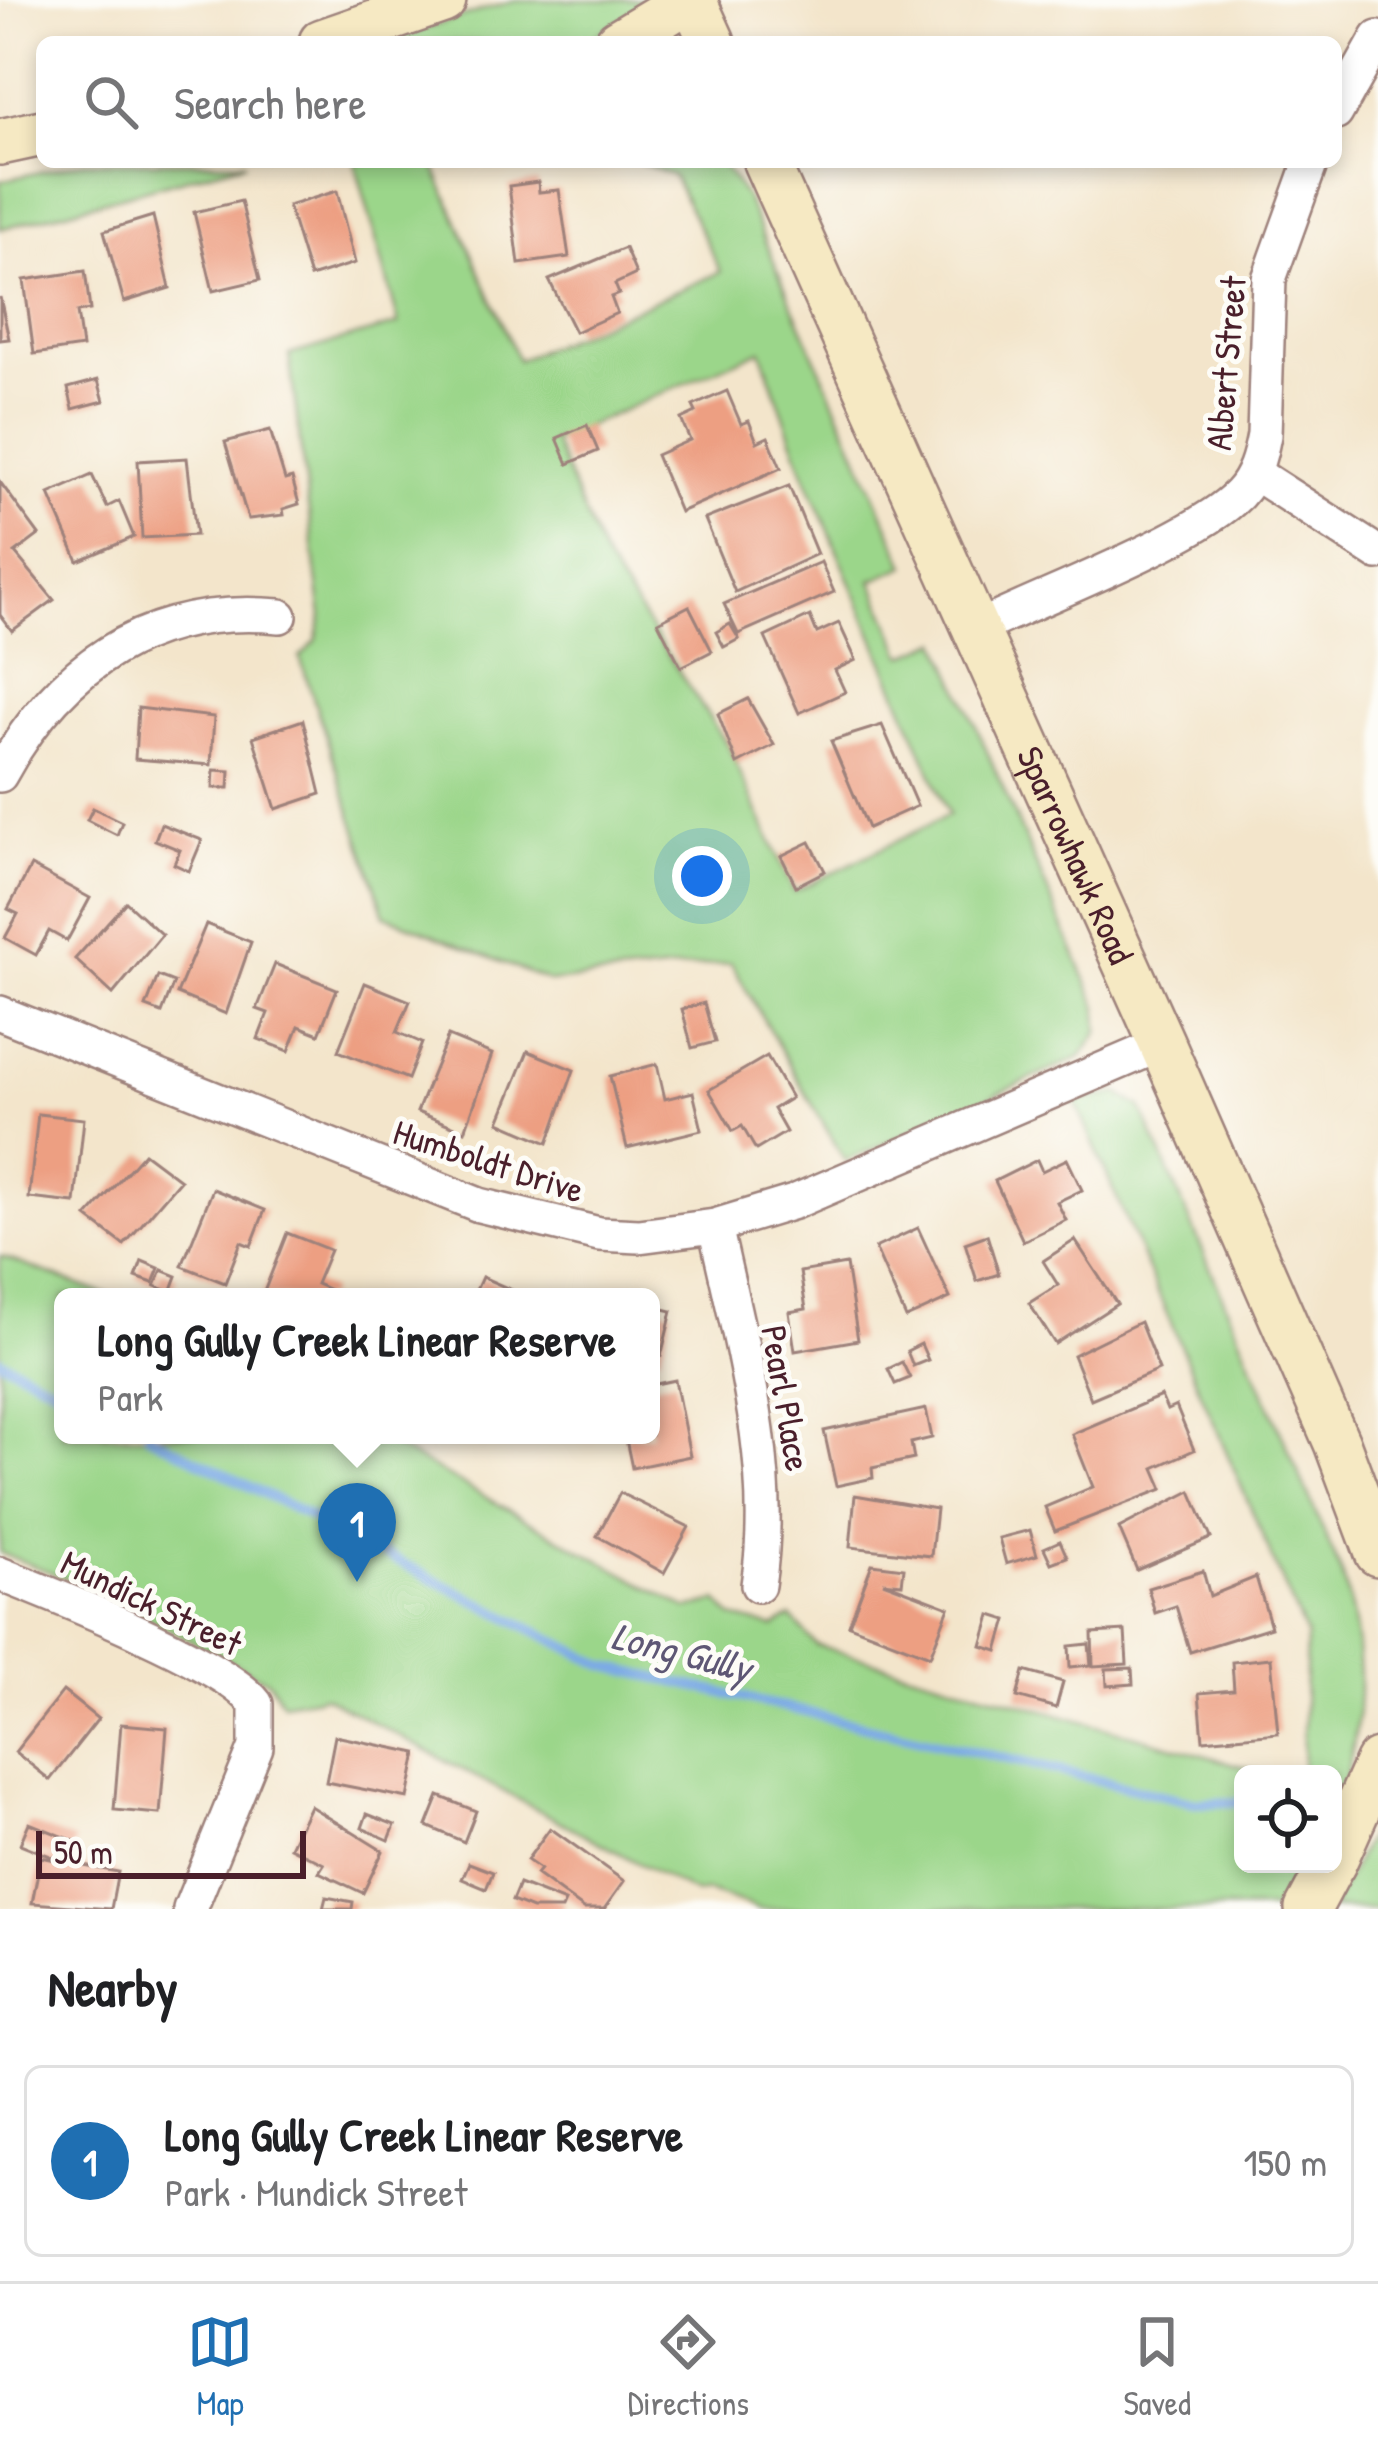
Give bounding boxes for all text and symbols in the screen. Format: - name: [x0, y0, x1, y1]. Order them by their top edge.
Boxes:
- search box: [36, 36, 1342, 168]
- icon: search: [78, 69, 144, 135]
- text: Search here: [174, 72, 366, 133]
- street label: Albert Street: [1193, 273, 1257, 452]
- street label: Sparrowhawk Road: [1007, 738, 1147, 971]
- your location: [672, 846, 732, 906]
- street label: Humboldt Drive: [388, 1106, 590, 1214]
- popup: [54, 1288, 660, 1444]
- text: Long Gully Creek Linear Reserve: [98, 1309, 616, 1370]
- street label: Pearl Place: [750, 1321, 824, 1475]
- text: Park: [98, 1370, 163, 1423]
- pin: 1: [318, 1483, 396, 1582]
- street label: Mundick Street: [54, 1537, 251, 1667]
- water label: Long Gully: [607, 1608, 761, 1696]
- map controls: [1234, 1765, 1342, 1873]
- button: locate: [1234, 1765, 1342, 1873]
- scale bar: [36, 1825, 306, 1878]
- text: 50 m: [54, 1830, 113, 1874]
- text: Nearby: [48, 1953, 178, 2022]
- text: Long Gully Creek Linear Reserve: [165, 2104, 683, 2165]
- text: 1: [83, 2135, 97, 2188]
- text: 150 m: [1243, 2135, 1327, 2188]
- text: Park · Mundick Street: [165, 2165, 467, 2218]
- tab: Map: [187, 2309, 253, 2425]
- tab: Directions: [628, 2309, 749, 2425]
- tab: Saved: [1123, 2309, 1191, 2425]

